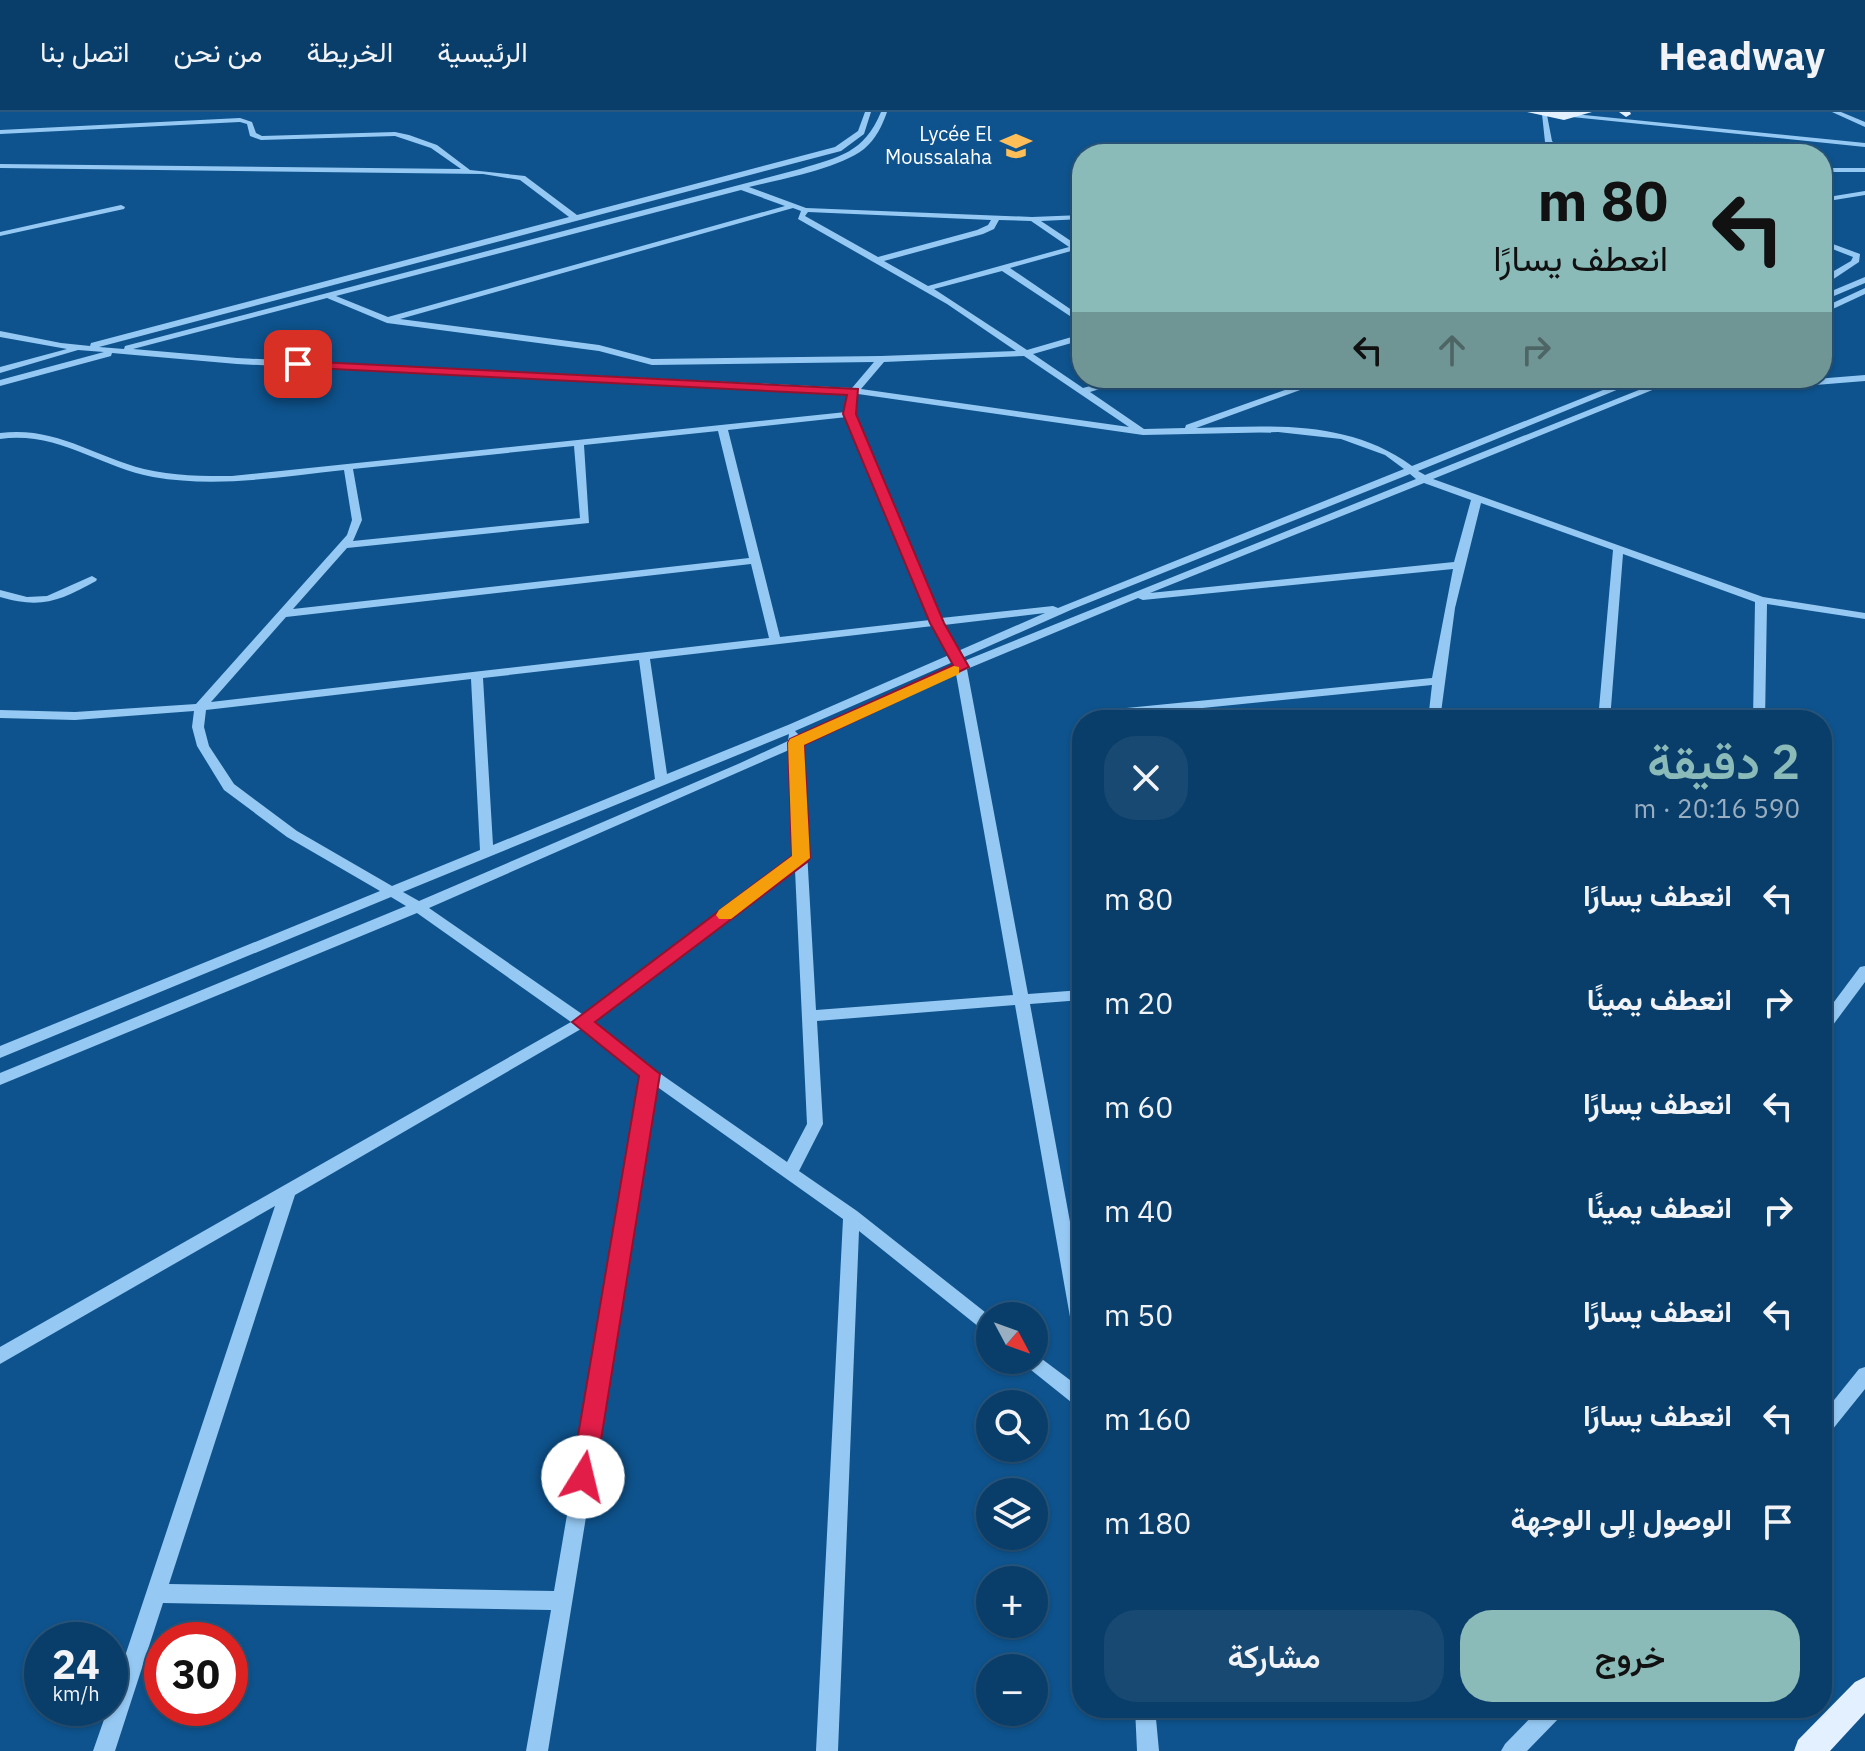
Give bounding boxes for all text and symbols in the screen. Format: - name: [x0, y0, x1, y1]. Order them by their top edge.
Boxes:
- text: Headway: [1658, 31, 1825, 80]
- text: اتصل بنا: [40, 33, 130, 70]
- text: من نحن: [174, 33, 263, 70]
- text: الخريطة: [307, 33, 393, 70]
- text: الرئيسية: [437, 33, 528, 70]
- place label: Lycée El Moussalaha: [885, 120, 992, 170]
- school or university icon: Lycée El Moussalaha: [999, 129, 1033, 163]
- text: 80 m: [1538, 164, 1668, 236]
- icon: left: [1696, 176, 1800, 280]
- text: انعطف يسارًا: [1493, 234, 1668, 281]
- icon: left: [1346, 328, 1390, 372]
- icon: ahead: [1430, 328, 1474, 372]
- icon: right: [1514, 328, 1558, 372]
- pin: [264, 330, 332, 398]
- icon: arrive: [276, 342, 320, 386]
- text: 2 دقيقة: [1647, 730, 1800, 792]
- button: close: [1104, 736, 1188, 820]
- text: 590 m · 20:16: [1634, 791, 1800, 825]
- text: انعطف يسارًا: [1583, 875, 1732, 914]
- icon: left: [1756, 876, 1800, 920]
- text: 80 m: [1104, 879, 1173, 918]
- text: انعطف يمينًا: [1587, 979, 1732, 1018]
- icon: right: [1756, 980, 1800, 1024]
- text: 20 m: [1104, 983, 1173, 1022]
- text: انعطف يسارًا: [1583, 1083, 1732, 1122]
- icon: left: [1756, 1084, 1800, 1128]
- text: 60 m: [1104, 1087, 1173, 1126]
- text: انعطف يمينًا: [1587, 1187, 1732, 1226]
- icon: right: [1756, 1188, 1800, 1232]
- text: 40 m: [1104, 1191, 1173, 1230]
- text: انعطف يسارًا: [1583, 1291, 1732, 1330]
- icon: left: [1756, 1292, 1800, 1336]
- text: 50 m: [1104, 1295, 1173, 1334]
- north arrow: [976, 1302, 1048, 1374]
- map controls: [976, 1302, 1048, 1726]
- button: search: [976, 1390, 1048, 1462]
- text: انعطف يسارًا: [1583, 1395, 1732, 1434]
- icon: left: [1756, 1396, 1800, 1440]
- text: 160 m: [1104, 1399, 1191, 1438]
- position arrow: [541, 1435, 625, 1519]
- button: layers: [976, 1478, 1048, 1550]
- text: الوصول إلى الوجهة: [1510, 1499, 1732, 1538]
- icon: arrive: [1756, 1500, 1800, 1544]
- text: 180 m: [1104, 1503, 1191, 1542]
- button: +: [976, 1566, 1048, 1638]
- button: مشاركة: [1104, 1610, 1444, 1702]
- button: خروج: [1460, 1610, 1800, 1702]
- speed limit sign: 30: [144, 1622, 248, 1726]
- text: 24: [52, 1638, 100, 1690]
- button: −: [976, 1654, 1048, 1726]
- text: km/h: [52, 1680, 100, 1707]

